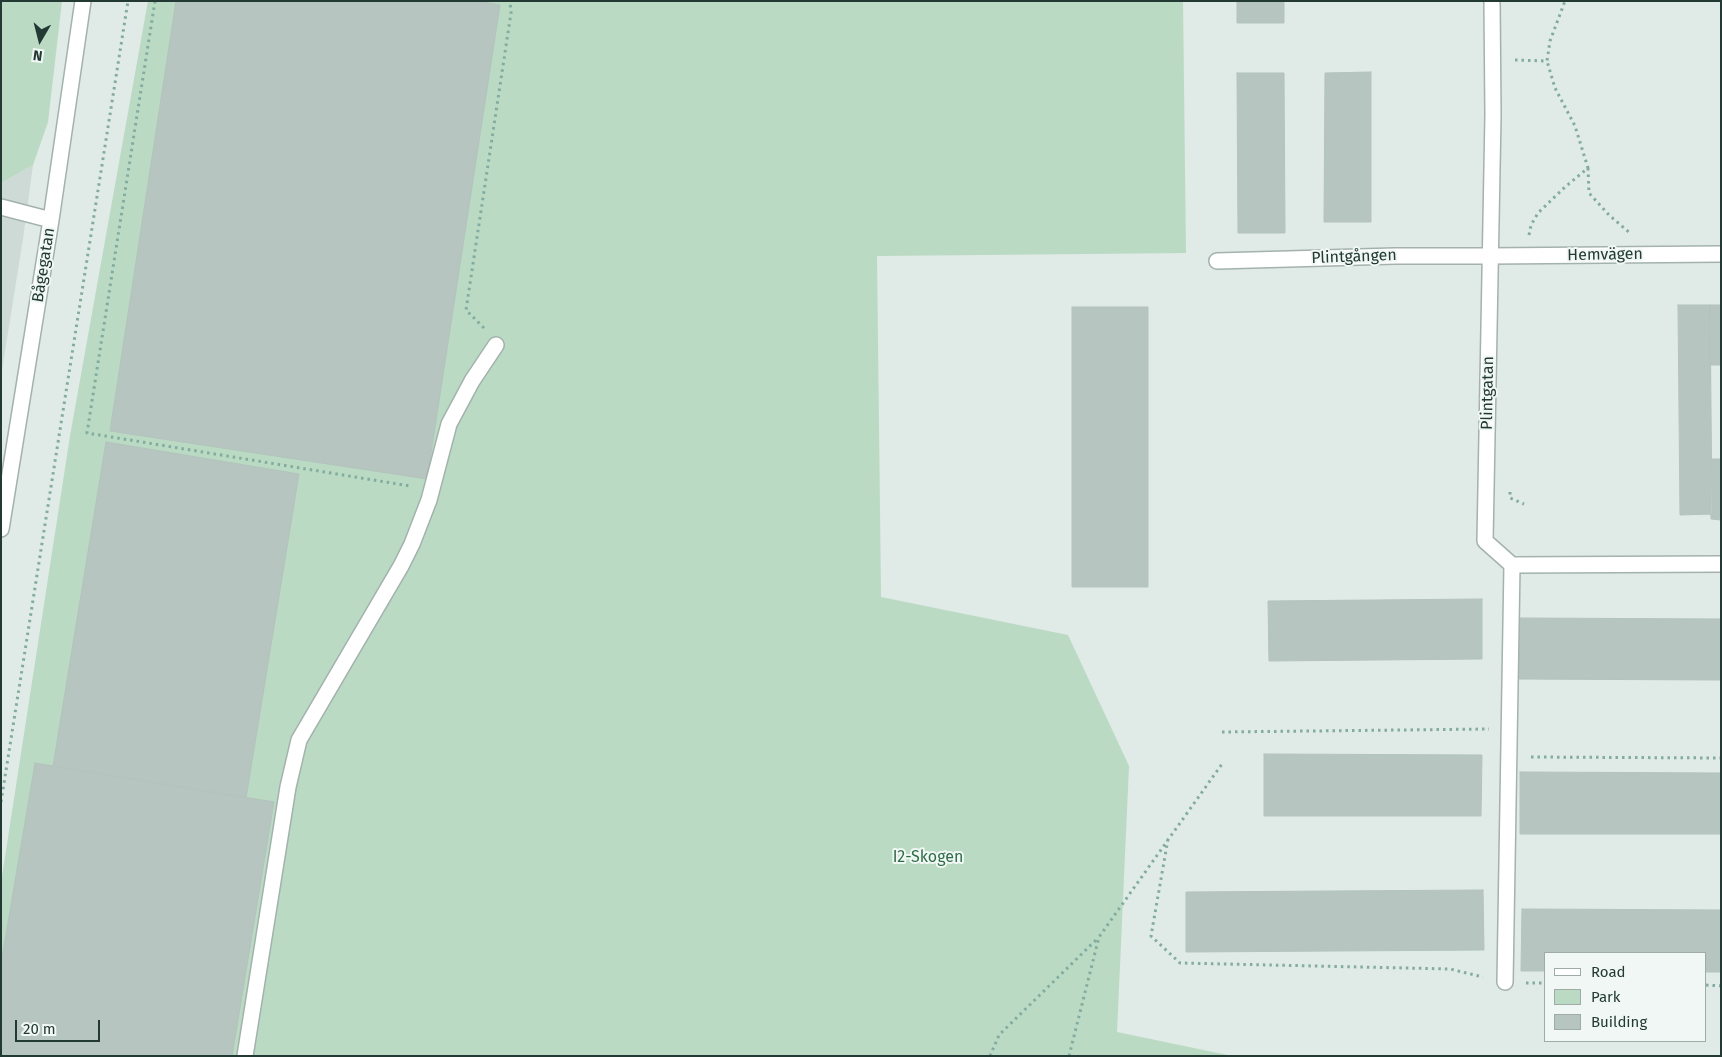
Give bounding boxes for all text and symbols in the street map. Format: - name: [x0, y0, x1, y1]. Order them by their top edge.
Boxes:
- north arrow: [15, 15, 65, 65]
- text: N: [32, 46, 44, 64]
- street label: Bågegatan: [29, 226, 59, 304]
- street label: Hemvägen: [1567, 245, 1643, 265]
- street label: Plintgången: [1311, 246, 1397, 268]
- street label: Plintgatan: [1478, 356, 1498, 430]
- park label: I2-Skogen: [893, 848, 963, 868]
- legend: [1544, 952, 1707, 1042]
- text: Road: [1591, 963, 1626, 981]
- text: Park: [1591, 988, 1621, 1006]
- scale bar: [18, 1010, 102, 1042]
- text: Building: [1591, 1013, 1647, 1031]
- text: 20 m: [23, 1020, 56, 1038]

